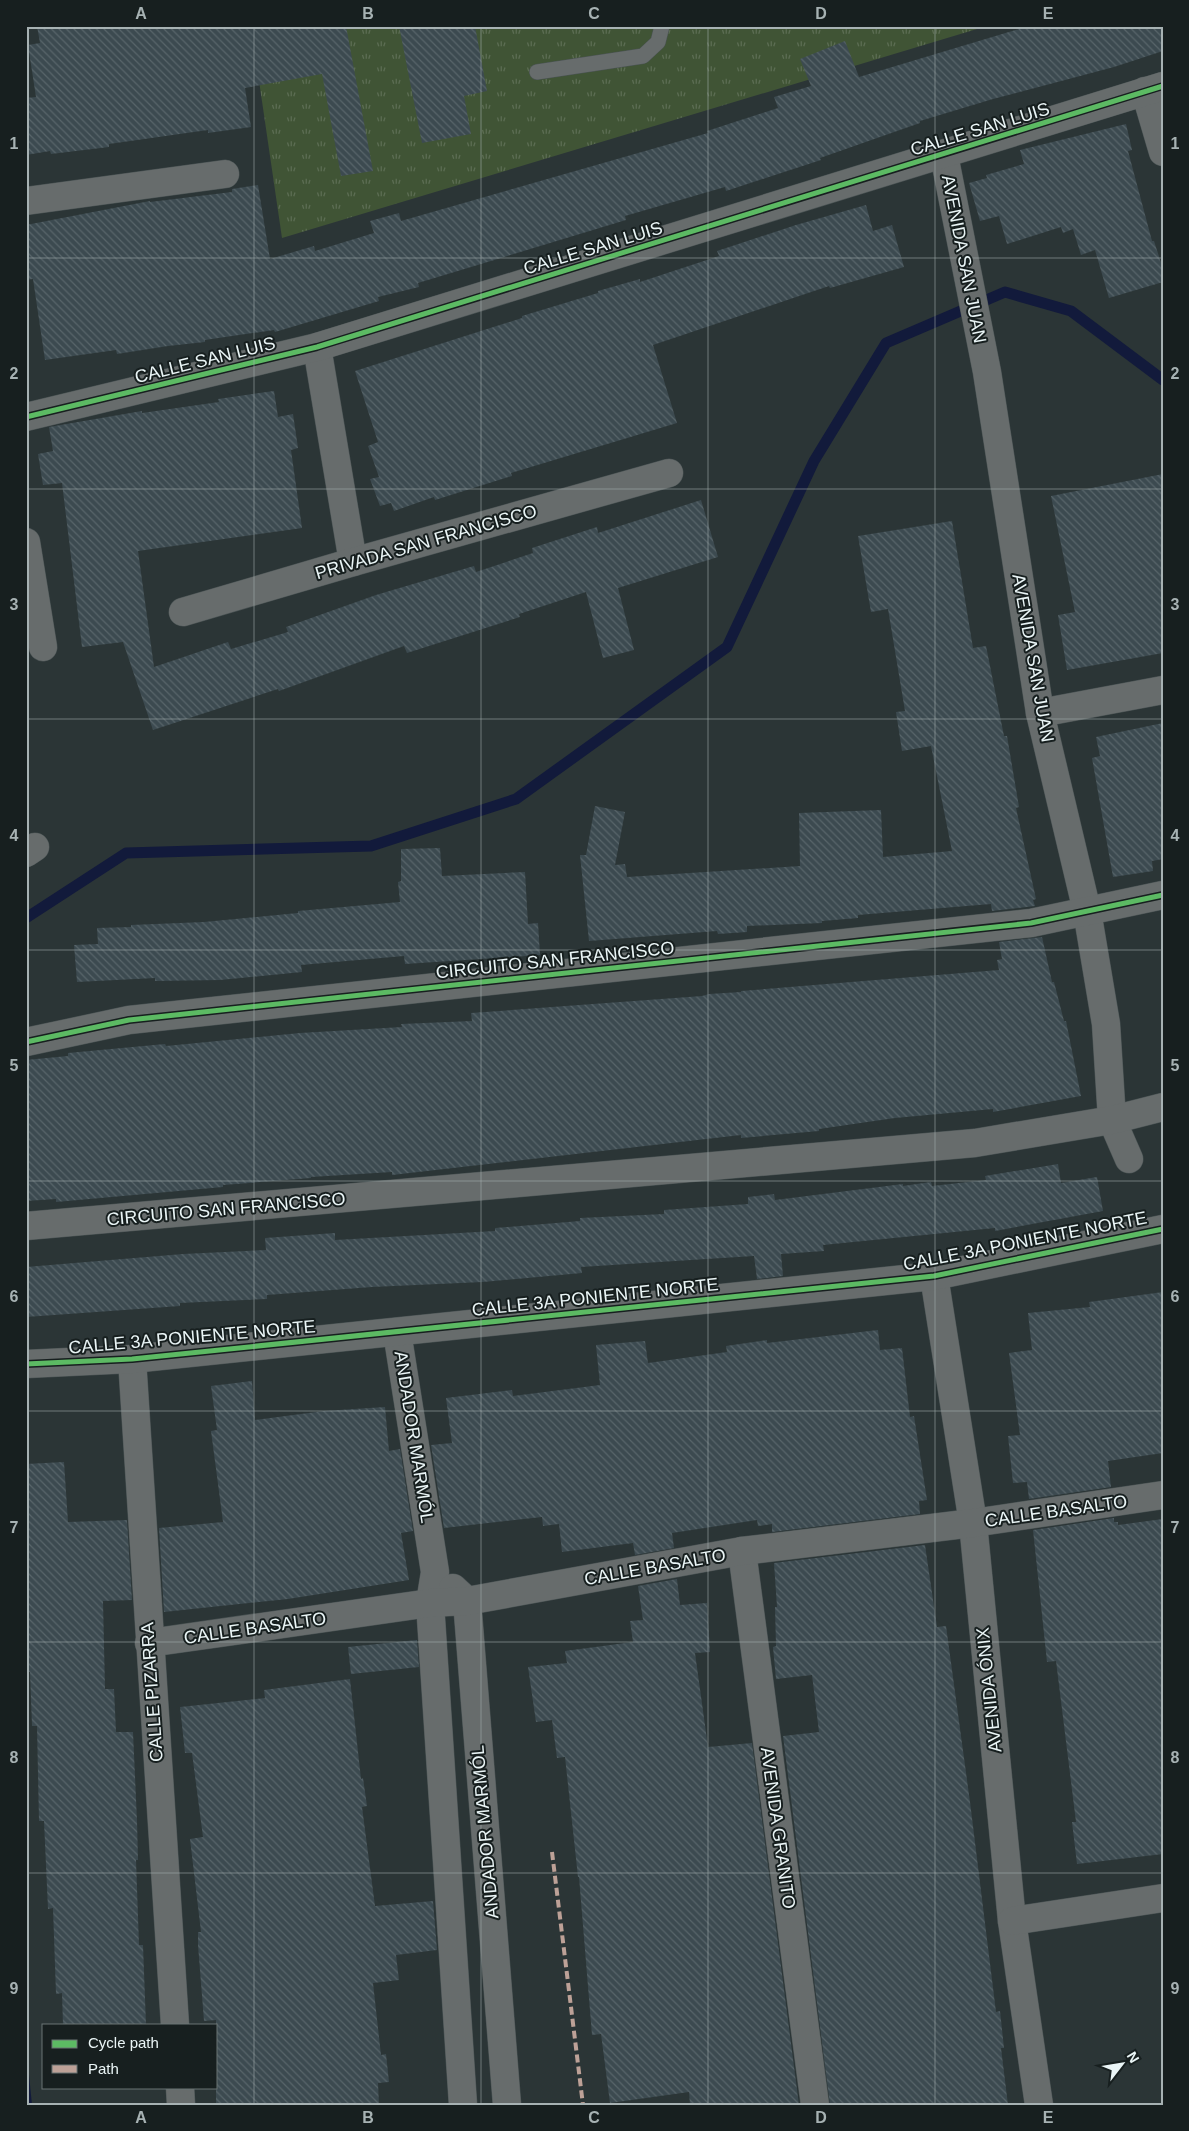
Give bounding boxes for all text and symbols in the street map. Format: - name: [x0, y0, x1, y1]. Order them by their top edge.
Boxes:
- text: A: [135, 5, 147, 22]
- text: B: [362, 5, 374, 22]
- text: C: [588, 5, 600, 22]
- text: D: [815, 5, 827, 22]
- text: E: [1043, 5, 1054, 22]
- street label: CALLE SAN LUIS: [908, 98, 1052, 160]
- text: 1: [10, 135, 19, 152]
- text: 1: [1171, 135, 1180, 152]
- street label: AVENIDA SAN JUAN: [938, 173, 990, 345]
- street label: CALLE SAN LUIS: [521, 217, 665, 279]
- street label: CALLE SAN LUIS: [133, 333, 277, 387]
- text: 2: [10, 365, 19, 382]
- text: 2: [1171, 365, 1180, 382]
- street label: PRIVADA SAN FRANCISCO: [313, 501, 539, 583]
- street label: AVENIDA SAN JUAN: [1008, 572, 1058, 744]
- text: 3: [10, 596, 19, 613]
- text: 3: [1171, 596, 1180, 613]
- text: 4: [10, 827, 19, 844]
- text: 4: [1171, 827, 1180, 844]
- street label: CIRCUITO SAN FRANCISCO: [435, 938, 675, 982]
- text: 5: [10, 1057, 19, 1074]
- text: 5: [1171, 1057, 1180, 1074]
- street label: CIRCUITO SAN FRANCISCO: [106, 1189, 346, 1229]
- street label: CALLE 3A PONIENTE NORTE: [901, 1208, 1149, 1274]
- street label: CALLE 3A PONIENTE NORTE: [471, 1274, 719, 1320]
- text: 6: [10, 1288, 19, 1305]
- text: 6: [1171, 1288, 1180, 1305]
- street label: CALLE 3A PONIENTE NORTE: [68, 1316, 316, 1358]
- street label: ANDADOR MARMÓL: [391, 1349, 438, 1525]
- street label: CALLE BASALTO: [984, 1491, 1128, 1531]
- text: 7: [10, 1519, 19, 1536]
- text: 7: [1171, 1519, 1180, 1536]
- street label: CALLE BASALTO: [583, 1545, 727, 1589]
- street label: CALLE BASALTO: [183, 1608, 327, 1648]
- street label: CALLE PIZARRA: [137, 1621, 167, 1763]
- street label: AVENIDA ÓNIX: [971, 1626, 1006, 1754]
- street label: ANDADOR MARMÓL: [466, 1744, 503, 1920]
- street label: AVENIDA GRANITO: [757, 1746, 799, 1910]
- text: 8: [10, 1749, 19, 1766]
- text: 8: [1171, 1749, 1180, 1766]
- text: 9: [10, 1980, 19, 1997]
- text: 9: [1171, 1980, 1180, 1997]
- legend: [42, 2024, 218, 2088]
- text: Cycle path: [88, 2034, 159, 2051]
- north arrow: [1096, 2038, 1146, 2088]
- text: N: [1124, 2049, 1143, 2066]
- text: Path: [88, 2060, 119, 2077]
- text: A: [135, 2109, 147, 2126]
- text: B: [362, 2109, 374, 2126]
- text: C: [588, 2109, 600, 2126]
- text: D: [815, 2109, 827, 2126]
- text: E: [1043, 2109, 1054, 2126]

